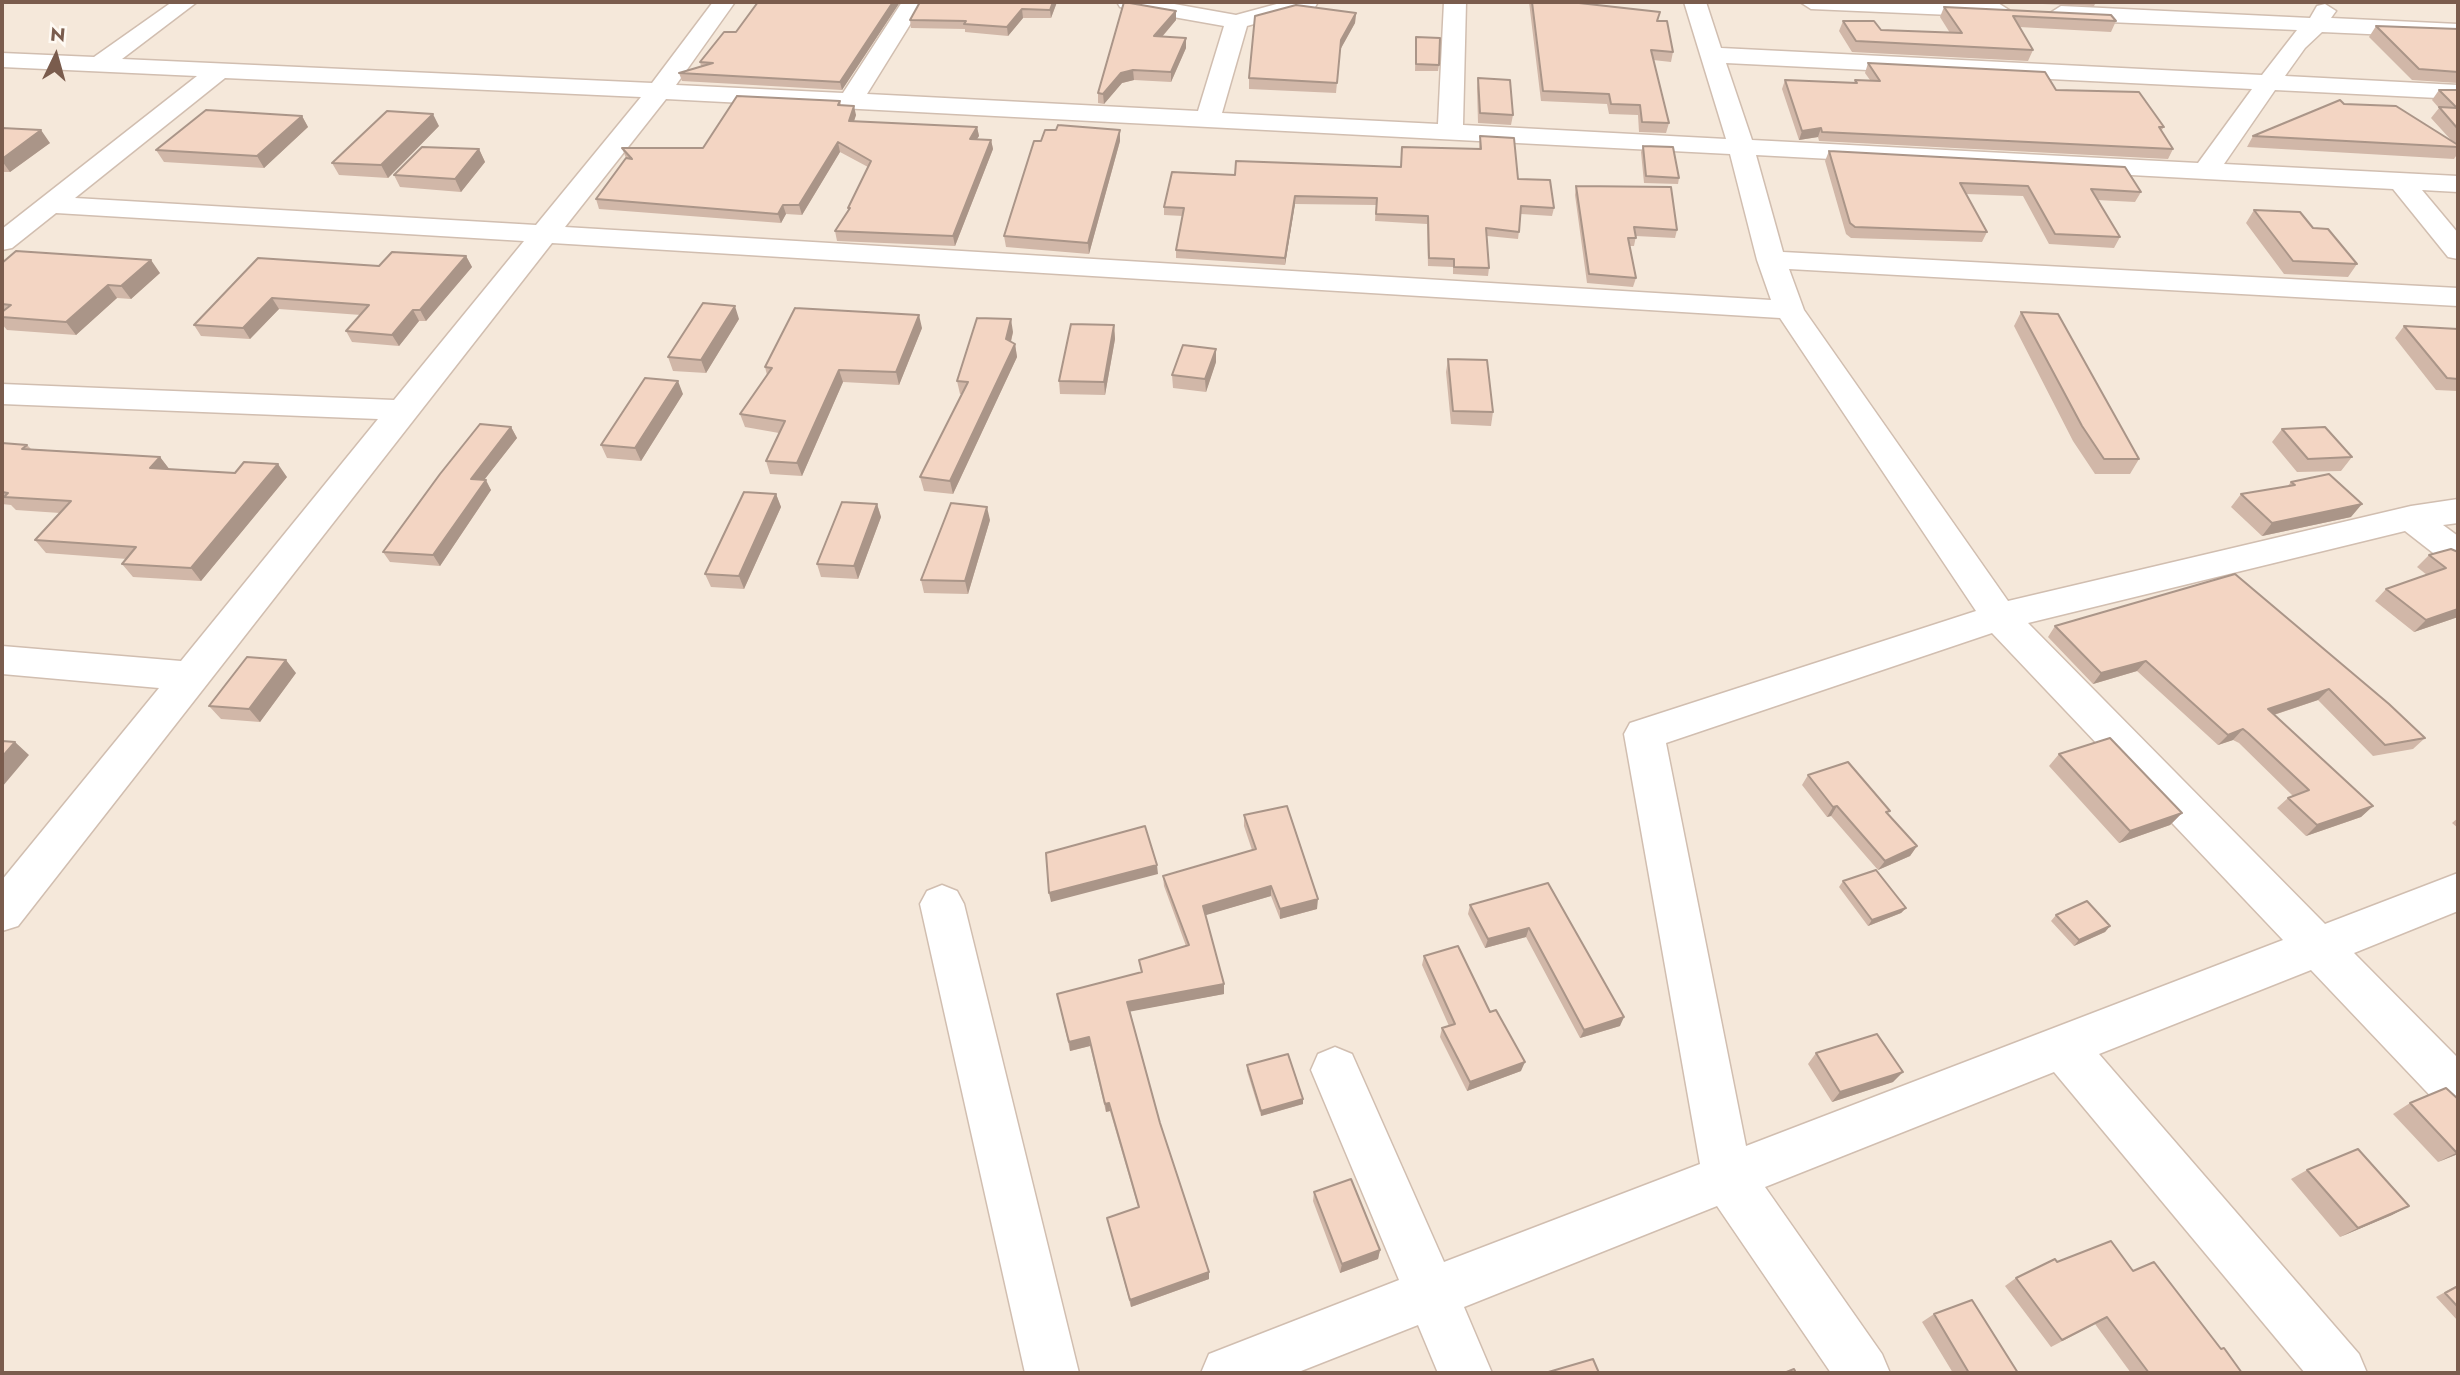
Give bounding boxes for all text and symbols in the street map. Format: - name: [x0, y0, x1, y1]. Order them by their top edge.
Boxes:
- text: N: [49, 20, 67, 49]
- north arrow: [21, 21, 91, 91]

